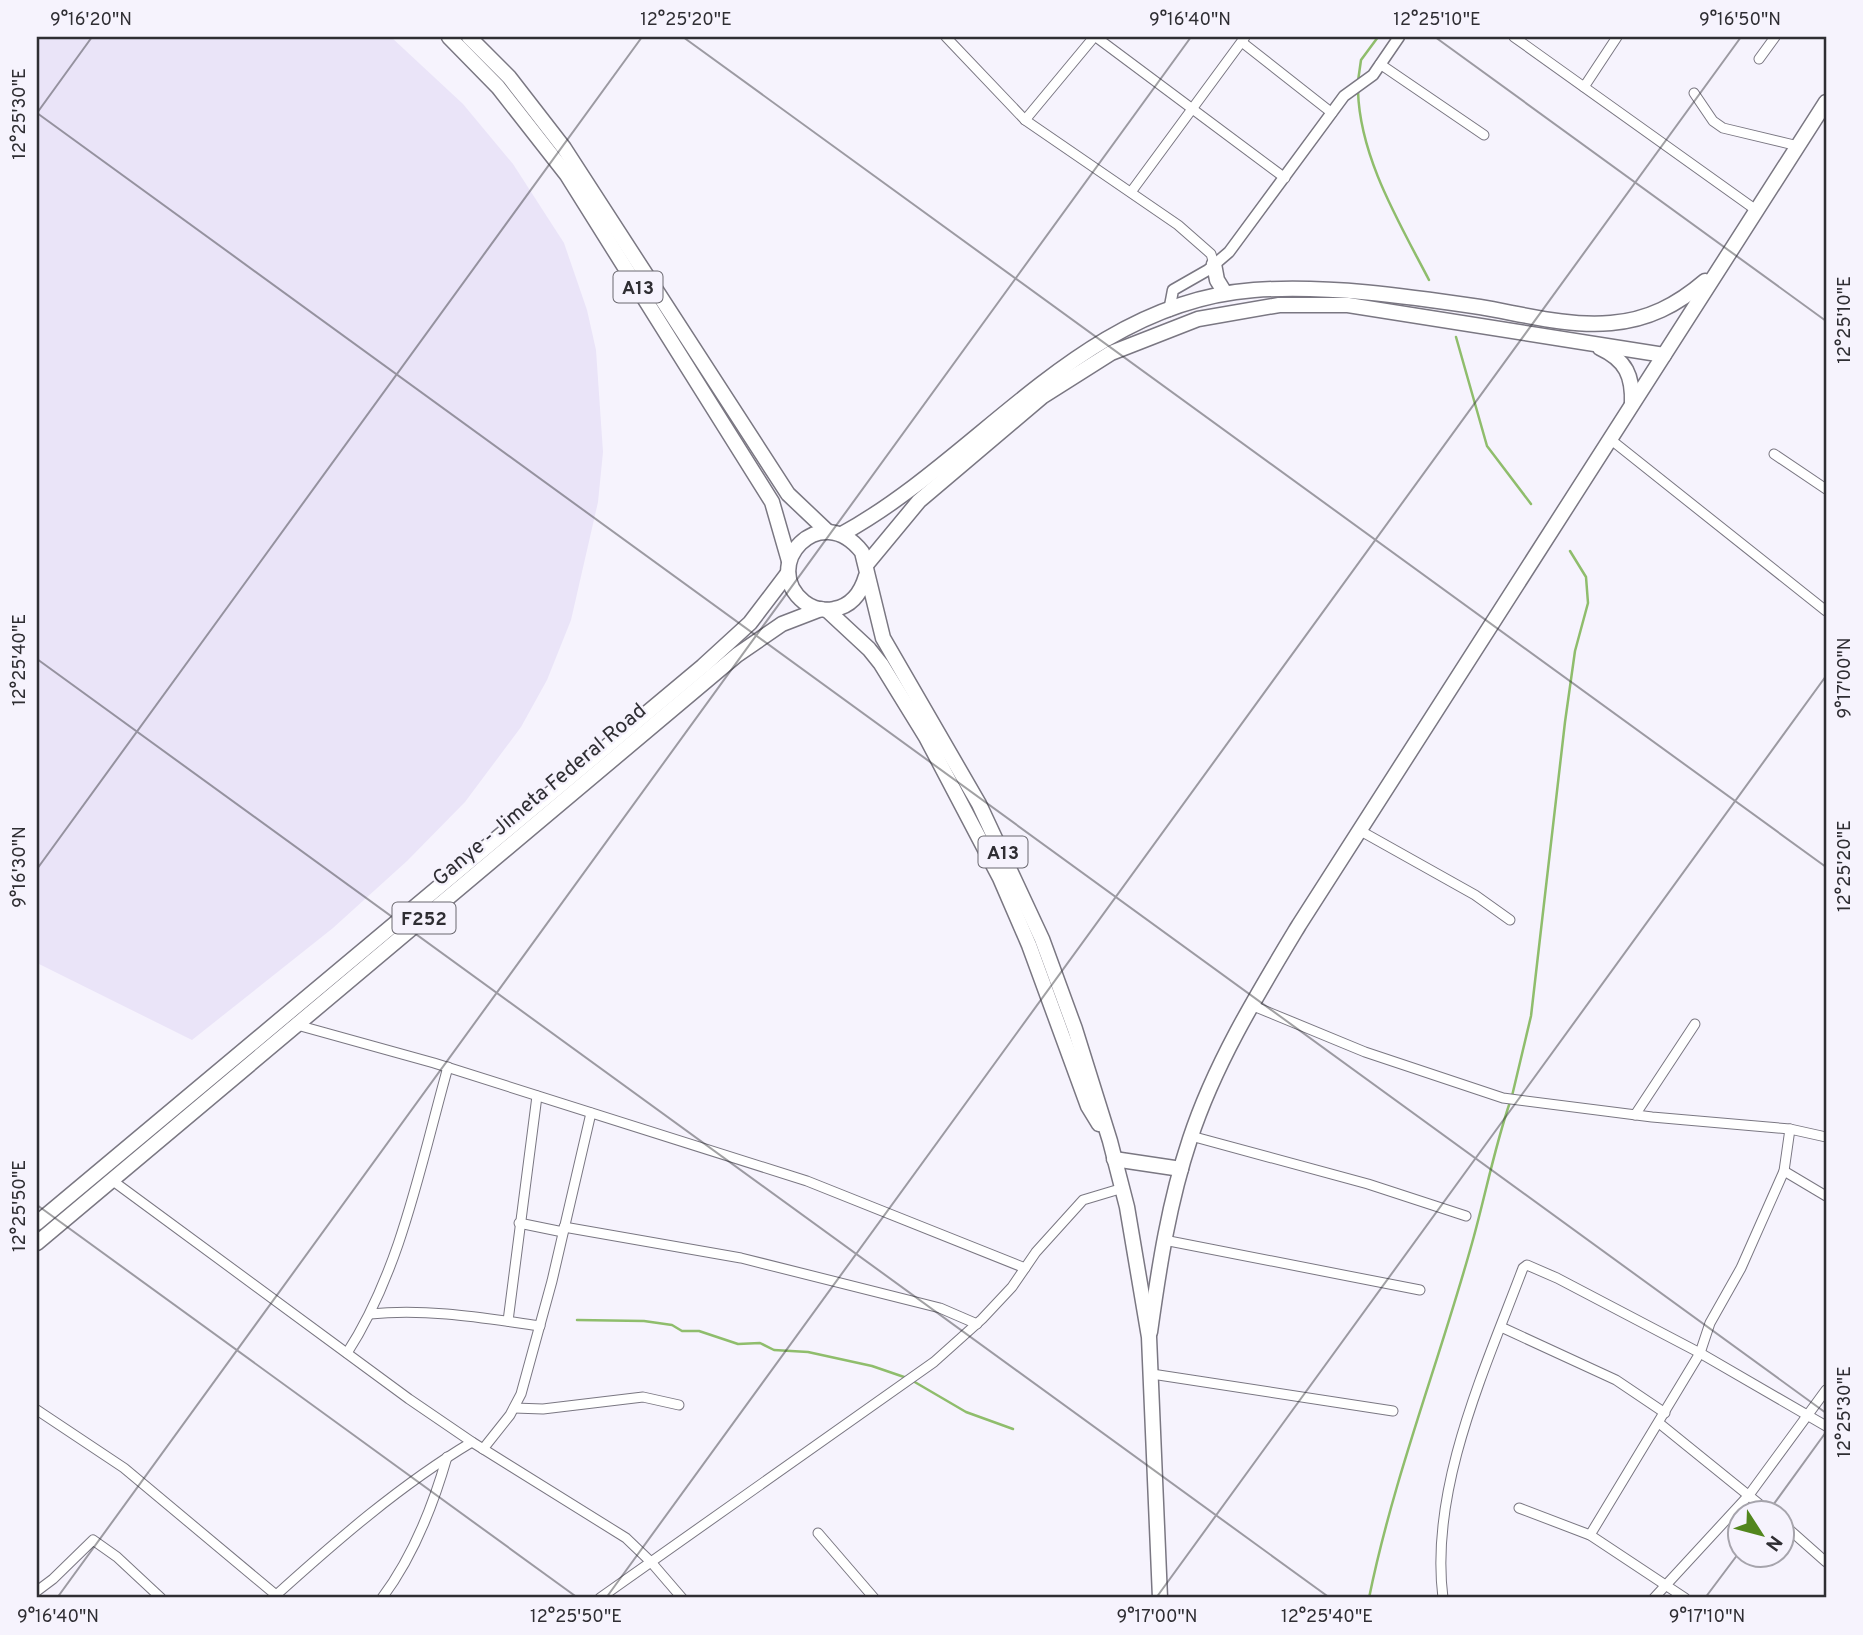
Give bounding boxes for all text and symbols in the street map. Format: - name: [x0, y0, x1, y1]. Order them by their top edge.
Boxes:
- text: 9°16'20"N: [50, 9, 132, 32]
- text: 12°25'20"E: [640, 9, 732, 32]
- text: 9°16'40"N: [1149, 9, 1231, 32]
- text: 12°25'10"E: [1393, 9, 1481, 32]
- text: 9°16'50"N: [1699, 9, 1781, 32]
- text: 12°25'30"E: [9, 68, 32, 160]
- road number: A13: [614, 272, 662, 302]
- text: 12°25'10"E: [1834, 276, 1857, 364]
- text: 12°25'40"E: [9, 614, 32, 706]
- text: 9°17'00"N: [1834, 638, 1857, 718]
- street label: Ganye - Jimeta Federal Road: [428, 698, 652, 893]
- text: 12°25'20"E: [1834, 820, 1857, 912]
- text: 9°16'30"N: [9, 826, 32, 908]
- road number: A13: [978, 836, 1028, 867]
- road number: F252: [392, 902, 456, 934]
- text: 12°25'50"E: [9, 1160, 32, 1252]
- text: 12°25'30"E: [1834, 1366, 1857, 1458]
- north arrow: [1727, 1498, 1797, 1568]
- text: N: [1759, 1530, 1787, 1555]
- text: 9°16'40"N: [17, 1606, 99, 1629]
- text: 12°25'50"E: [530, 1606, 622, 1629]
- text: 9°17'00"N: [1117, 1606, 1197, 1629]
- text: 12°25'40"E: [1281, 1606, 1373, 1629]
- text: 9°17'10"N: [1669, 1606, 1745, 1629]

